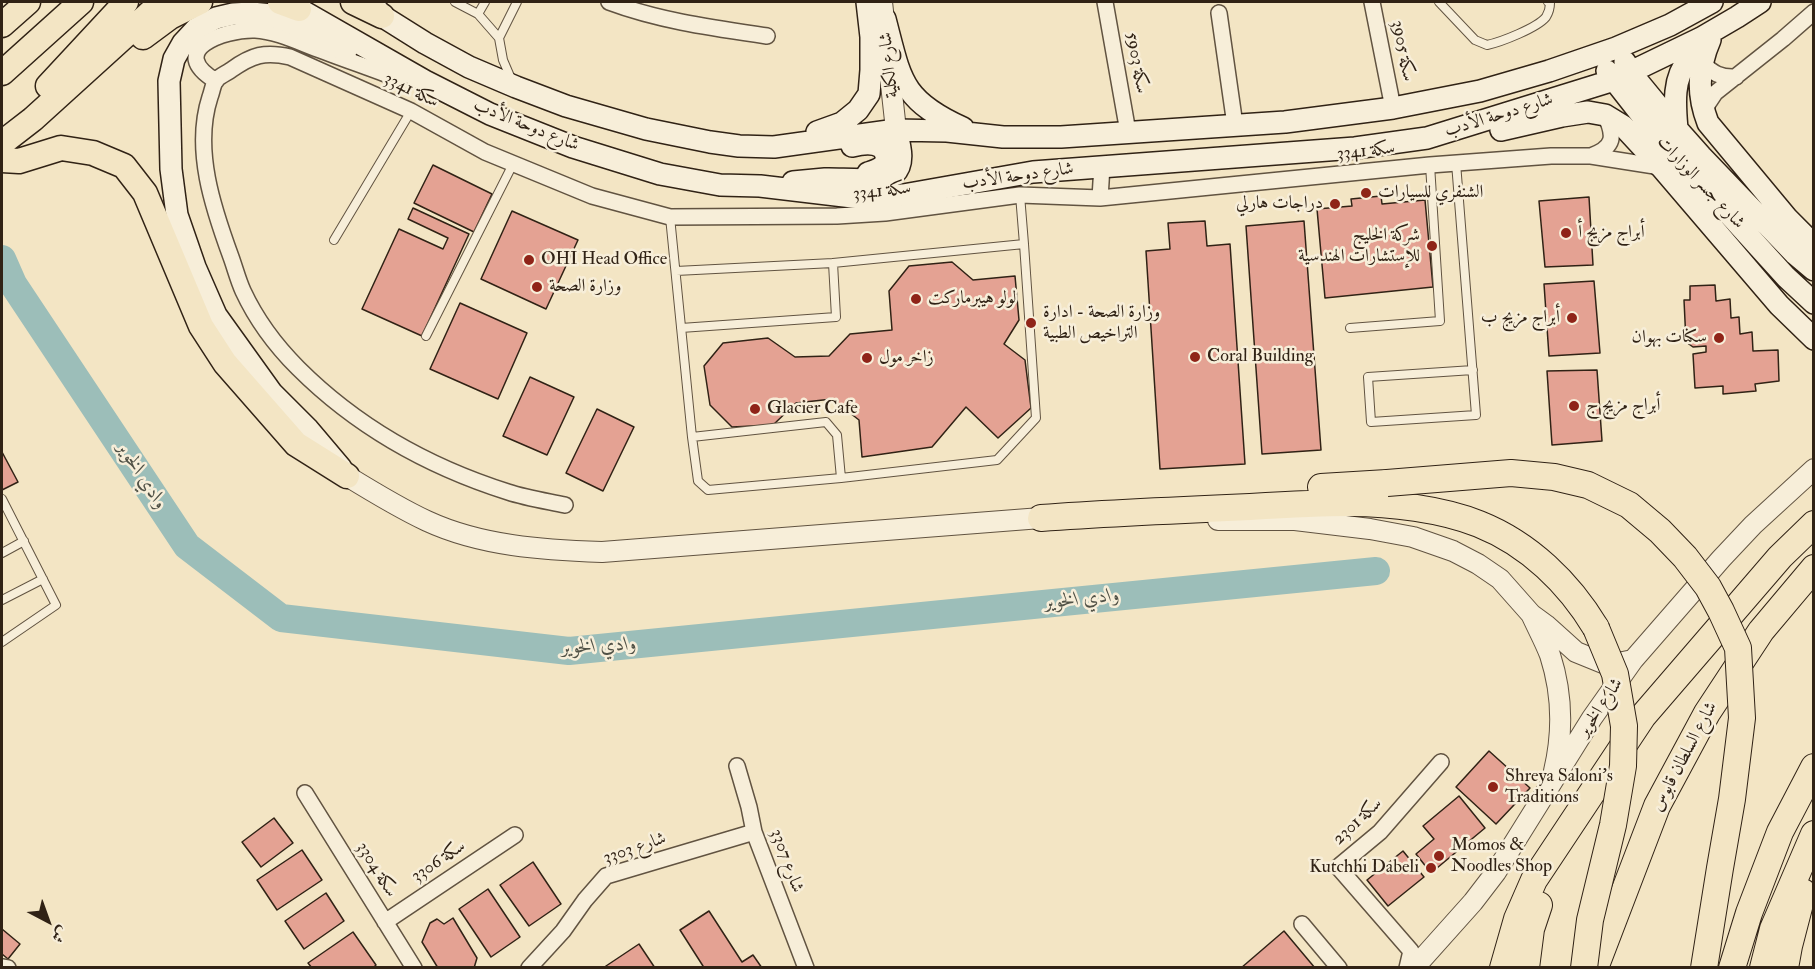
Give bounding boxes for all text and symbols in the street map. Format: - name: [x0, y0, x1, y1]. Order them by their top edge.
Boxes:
- street label: سكة 3905: [1386, 19, 1418, 83]
- street label: شارع الكلية: [876, 31, 904, 99]
- street label: سكة 5903: [1120, 31, 1152, 95]
- street label: سكة 3341: [380, 69, 442, 113]
- street label: شارع دوحة الأدب: [1442, 89, 1556, 143]
- street label: شارع دوحة الأدب: [470, 95, 582, 157]
- street label: شارع جسر الوزارات: [1651, 132, 1749, 234]
- street label: سكة 3341: [1336, 138, 1396, 166]
- street label: شارع دوحة الأدب: [961, 159, 1075, 195]
- street label: سكة 3341: [852, 178, 912, 206]
- place label: الشنفري للسيارات: [1378, 182, 1484, 204]
- marker: الشنفري للسيارات: [1359, 186, 1373, 200]
- place label: دراجات هارلي: [1236, 193, 1323, 215]
- marker: دراجات هارلي: [1328, 197, 1342, 211]
- place label: أبراج مزيج أ: [1578, 222, 1645, 244]
- place label: شركة الخليج للإستشارات الهندسية: [1298, 225, 1420, 268]
- marker: أبراج مزيج أ: [1559, 226, 1573, 240]
- marker: شركة الخليج للإستشارات الهندسية: [1425, 239, 1439, 253]
- place label: OHI Head Office: [541, 249, 667, 271]
- marker: OHI Head Office: [522, 253, 536, 267]
- place label: وزارة الصحة: [549, 276, 621, 298]
- marker: وزارة الصحة: [530, 280, 544, 294]
- place label: لولو هيبرماركت: [928, 288, 1016, 310]
- marker: لولو هيبرماركت: [909, 292, 923, 306]
- place label: وزارة الصحة - ادارة التراخيص الطبية: [1043, 302, 1160, 344]
- place label: أبراج مزيج ب: [1481, 307, 1560, 329]
- marker: أبراج مزيج ب: [1565, 311, 1579, 325]
- marker: وزارة الصحة - ادارة التراخيص الطبية: [1024, 316, 1038, 330]
- place label: سكنات بهوان: [1632, 327, 1707, 349]
- marker: سكنات بهوان: [1712, 331, 1726, 345]
- place label: Coral Building: [1207, 346, 1314, 368]
- place label: زاخر مول: [879, 347, 934, 369]
- marker: Coral Building: [1188, 350, 1202, 364]
- marker: زاخر مول: [860, 351, 874, 365]
- place label: أبراج مزيج ج: [1586, 395, 1660, 417]
- place label: Glacier Cafe: [767, 398, 858, 420]
- marker: أبراج مزيج ج: [1567, 399, 1581, 413]
- marker: Glacier Cafe: [748, 402, 762, 416]
- water label: وادي الخوير: [110, 438, 172, 514]
- water label: وادي الخوير: [1043, 584, 1121, 616]
- water label: وادي الخوير: [560, 633, 638, 661]
- street label: شارع الخوير: [1573, 674, 1629, 742]
- street label: شارع السلطان قابوس: [1647, 699, 1723, 815]
- place label: Shreya Saloni's Traditions: [1505, 766, 1613, 808]
- marker: Shreya Saloni's Traditions: [1486, 780, 1500, 794]
- street label: سكة 2301: [1329, 794, 1387, 850]
- street label: 3307 شارع: [765, 826, 807, 896]
- street label: 3303 شارع: [601, 828, 669, 870]
- place label: Momos & Noodles Shop: [1451, 835, 1552, 878]
- street label: سكة 3306: [408, 836, 470, 888]
- street label: سكة 3304: [351, 838, 401, 902]
- marker: Momos & Noodles Shop: [1432, 849, 1446, 863]
- place label: Kutchhi Dabeli: [1309, 857, 1419, 879]
- marker: Kutchhi Dabeli: [1424, 861, 1438, 875]
- north arrow: [18, 891, 78, 951]
- text: ش: [47, 922, 72, 947]

